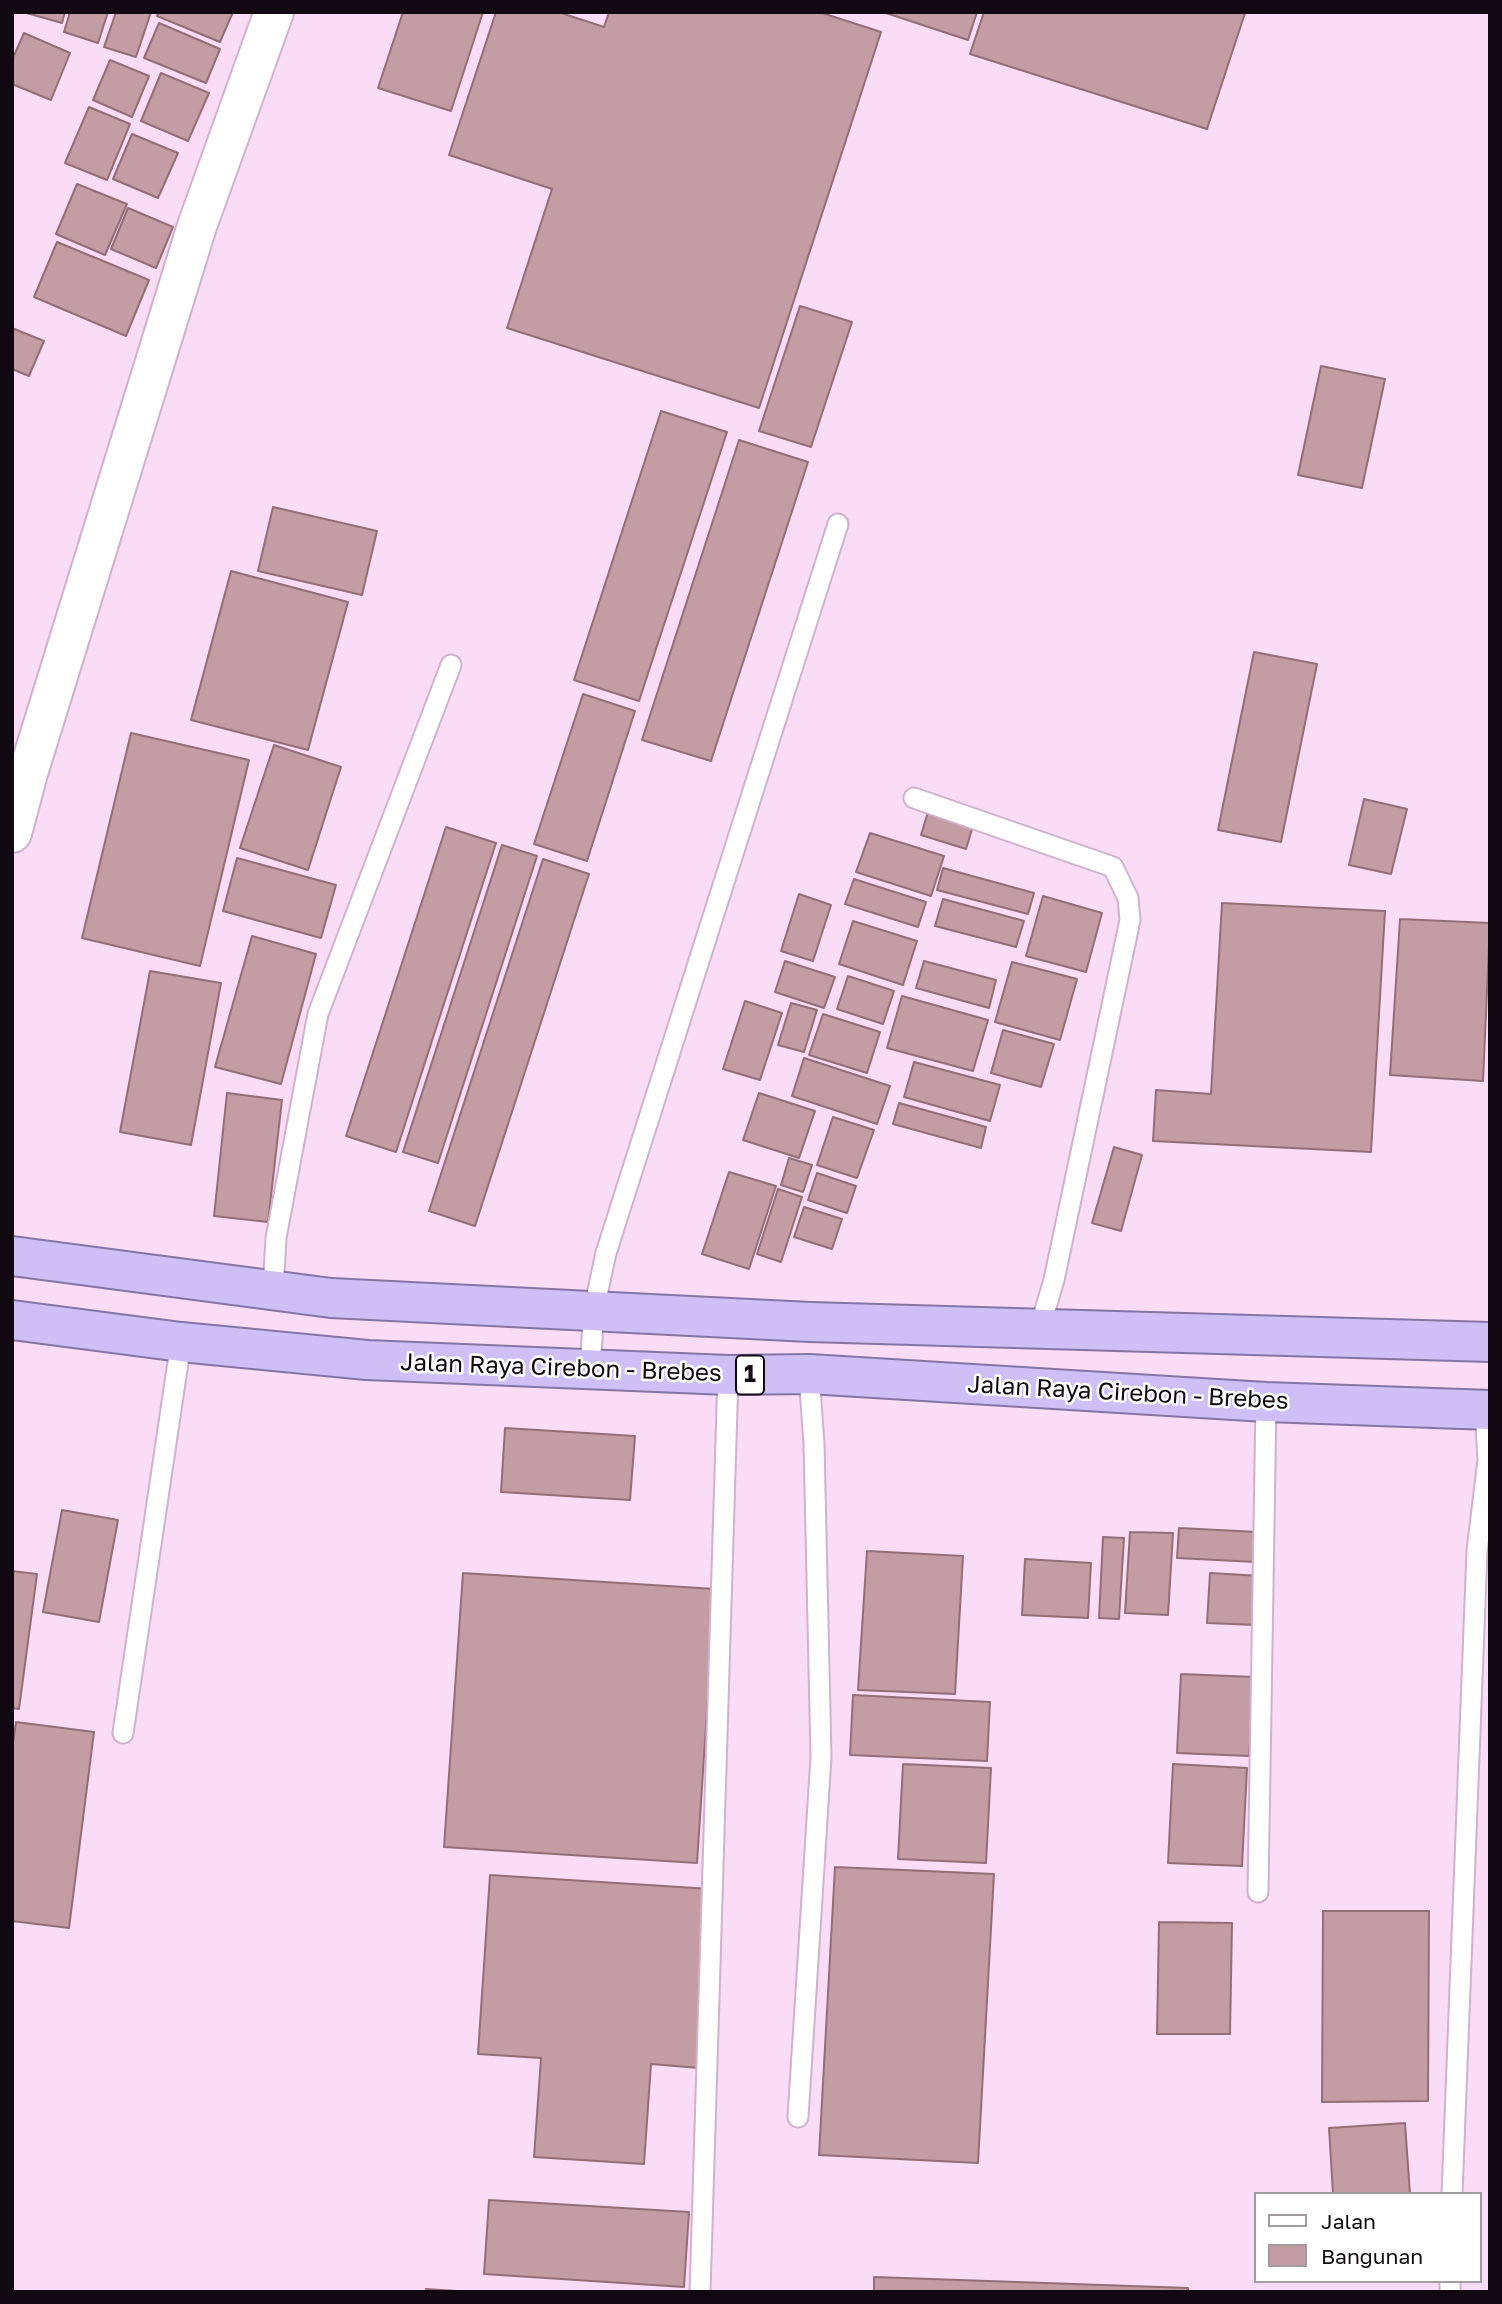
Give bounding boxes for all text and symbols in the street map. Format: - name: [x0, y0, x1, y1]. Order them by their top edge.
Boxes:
- street label: Jalan Raya Cirebon - Brebes: [400, 1348, 722, 1388]
- road number: 1: [736, 1356, 764, 1394]
- street label: Jalan Raya Cirebon - Brebes: [967, 1370, 1289, 1416]
- legend: [1254, 2192, 1481, 2283]
- text: Jalan: [1321, 2208, 1376, 2234]
- text: Bangunan: [1321, 2243, 1423, 2269]

